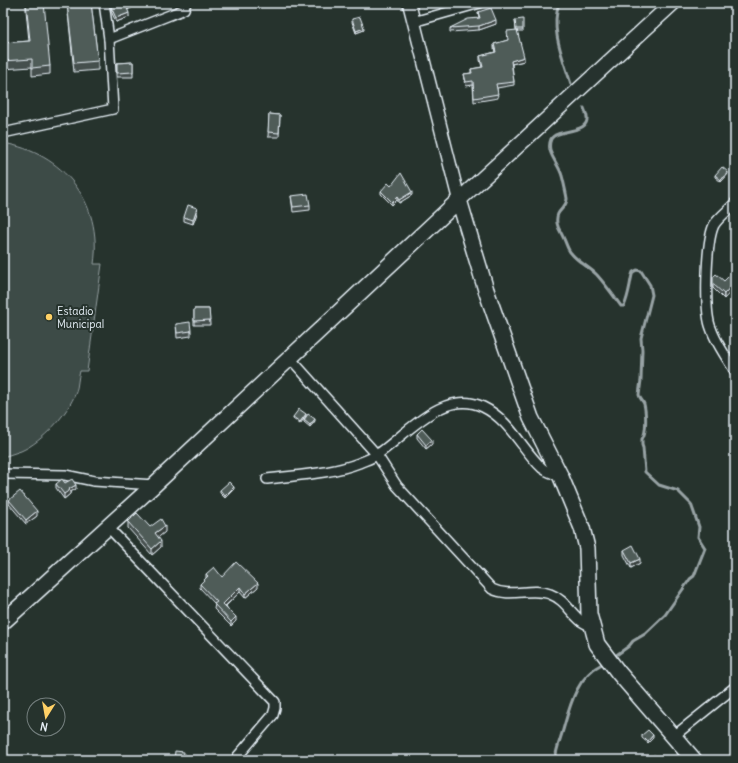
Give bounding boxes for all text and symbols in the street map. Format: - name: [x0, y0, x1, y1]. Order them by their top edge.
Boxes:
- place label: Estadio Municipal: [57, 304, 104, 331]
- marker: Estadio Municipal: [44, 312, 54, 322]
- north arrow: [26, 697, 66, 737]
- text: N: [39, 719, 49, 734]

